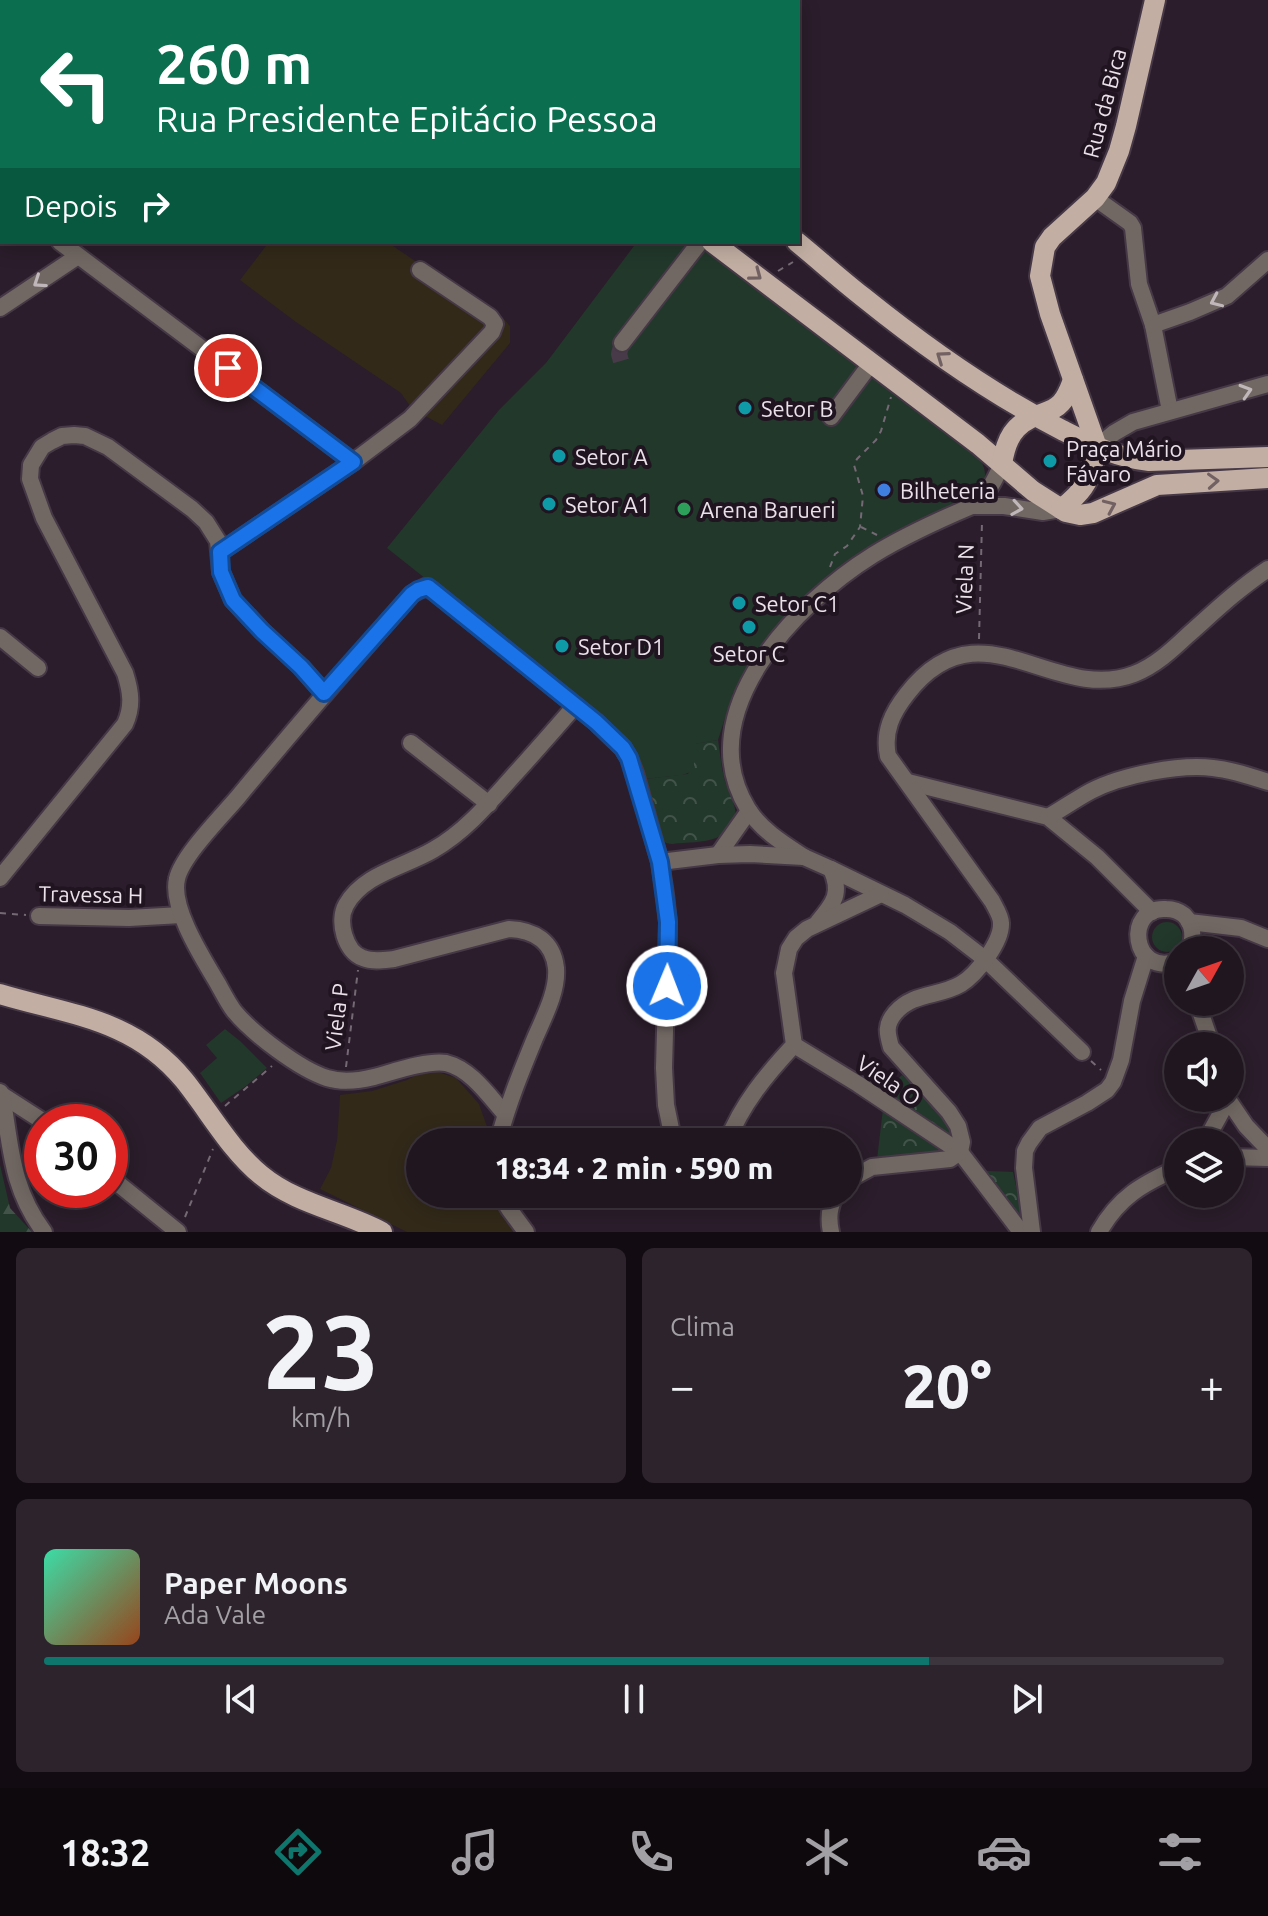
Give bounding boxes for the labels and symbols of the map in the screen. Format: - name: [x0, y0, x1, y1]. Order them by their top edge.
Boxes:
- street label: Rua da Bica: [1077, 45, 1131, 161]
- one-way arrow: [747, 265, 762, 280]
- one-way arrow: [33, 272, 48, 287]
- one-way arrow: [1209, 291, 1224, 307]
- pin: [194, 334, 262, 402]
- one-way arrow: [937, 352, 951, 367]
- one-way arrow: [1239, 384, 1252, 400]
- place label: Setor B: [761, 396, 834, 421]
- marker: Setor B: [736, 399, 754, 417]
- place label: Praça Mário Fávaro: [1066, 436, 1182, 486]
- place label: Setor A: [575, 444, 649, 469]
- marker: Setor A: [550, 447, 568, 465]
- marker: Praça Mário Fávaro: [1041, 452, 1059, 470]
- one-way arrow: [1207, 473, 1220, 490]
- place label: Bilheteria: [900, 478, 996, 503]
- marker: Bilheteria: [875, 481, 893, 499]
- place label: Setor A1: [565, 492, 650, 517]
- marker: Setor A1: [540, 495, 558, 513]
- place label: Arena Barueri: [700, 497, 836, 522]
- one-way arrow: [1010, 499, 1024, 516]
- marker: Arena Barueri: [675, 500, 693, 518]
- one-way arrow: [1102, 500, 1116, 516]
- street label: Viela N: [950, 544, 978, 614]
- place label: Setor C1: [755, 591, 839, 616]
- marker: Setor C1: [730, 594, 748, 612]
- marker: Setor C: [740, 618, 758, 636]
- place label: Setor D1: [578, 634, 664, 659]
- marker: Setor D1: [553, 637, 571, 655]
- place label: Setor C: [713, 641, 785, 666]
- street label: Travessa H: [38, 881, 144, 907]
- north arrow: [1164, 936, 1244, 1016]
- position arrow: [625, 944, 709, 1028]
- street label: Viela P: [319, 982, 353, 1052]
- street label: Viela O: [852, 1050, 926, 1110]
- speed limit sign: 30: [24, 1104, 128, 1208]

